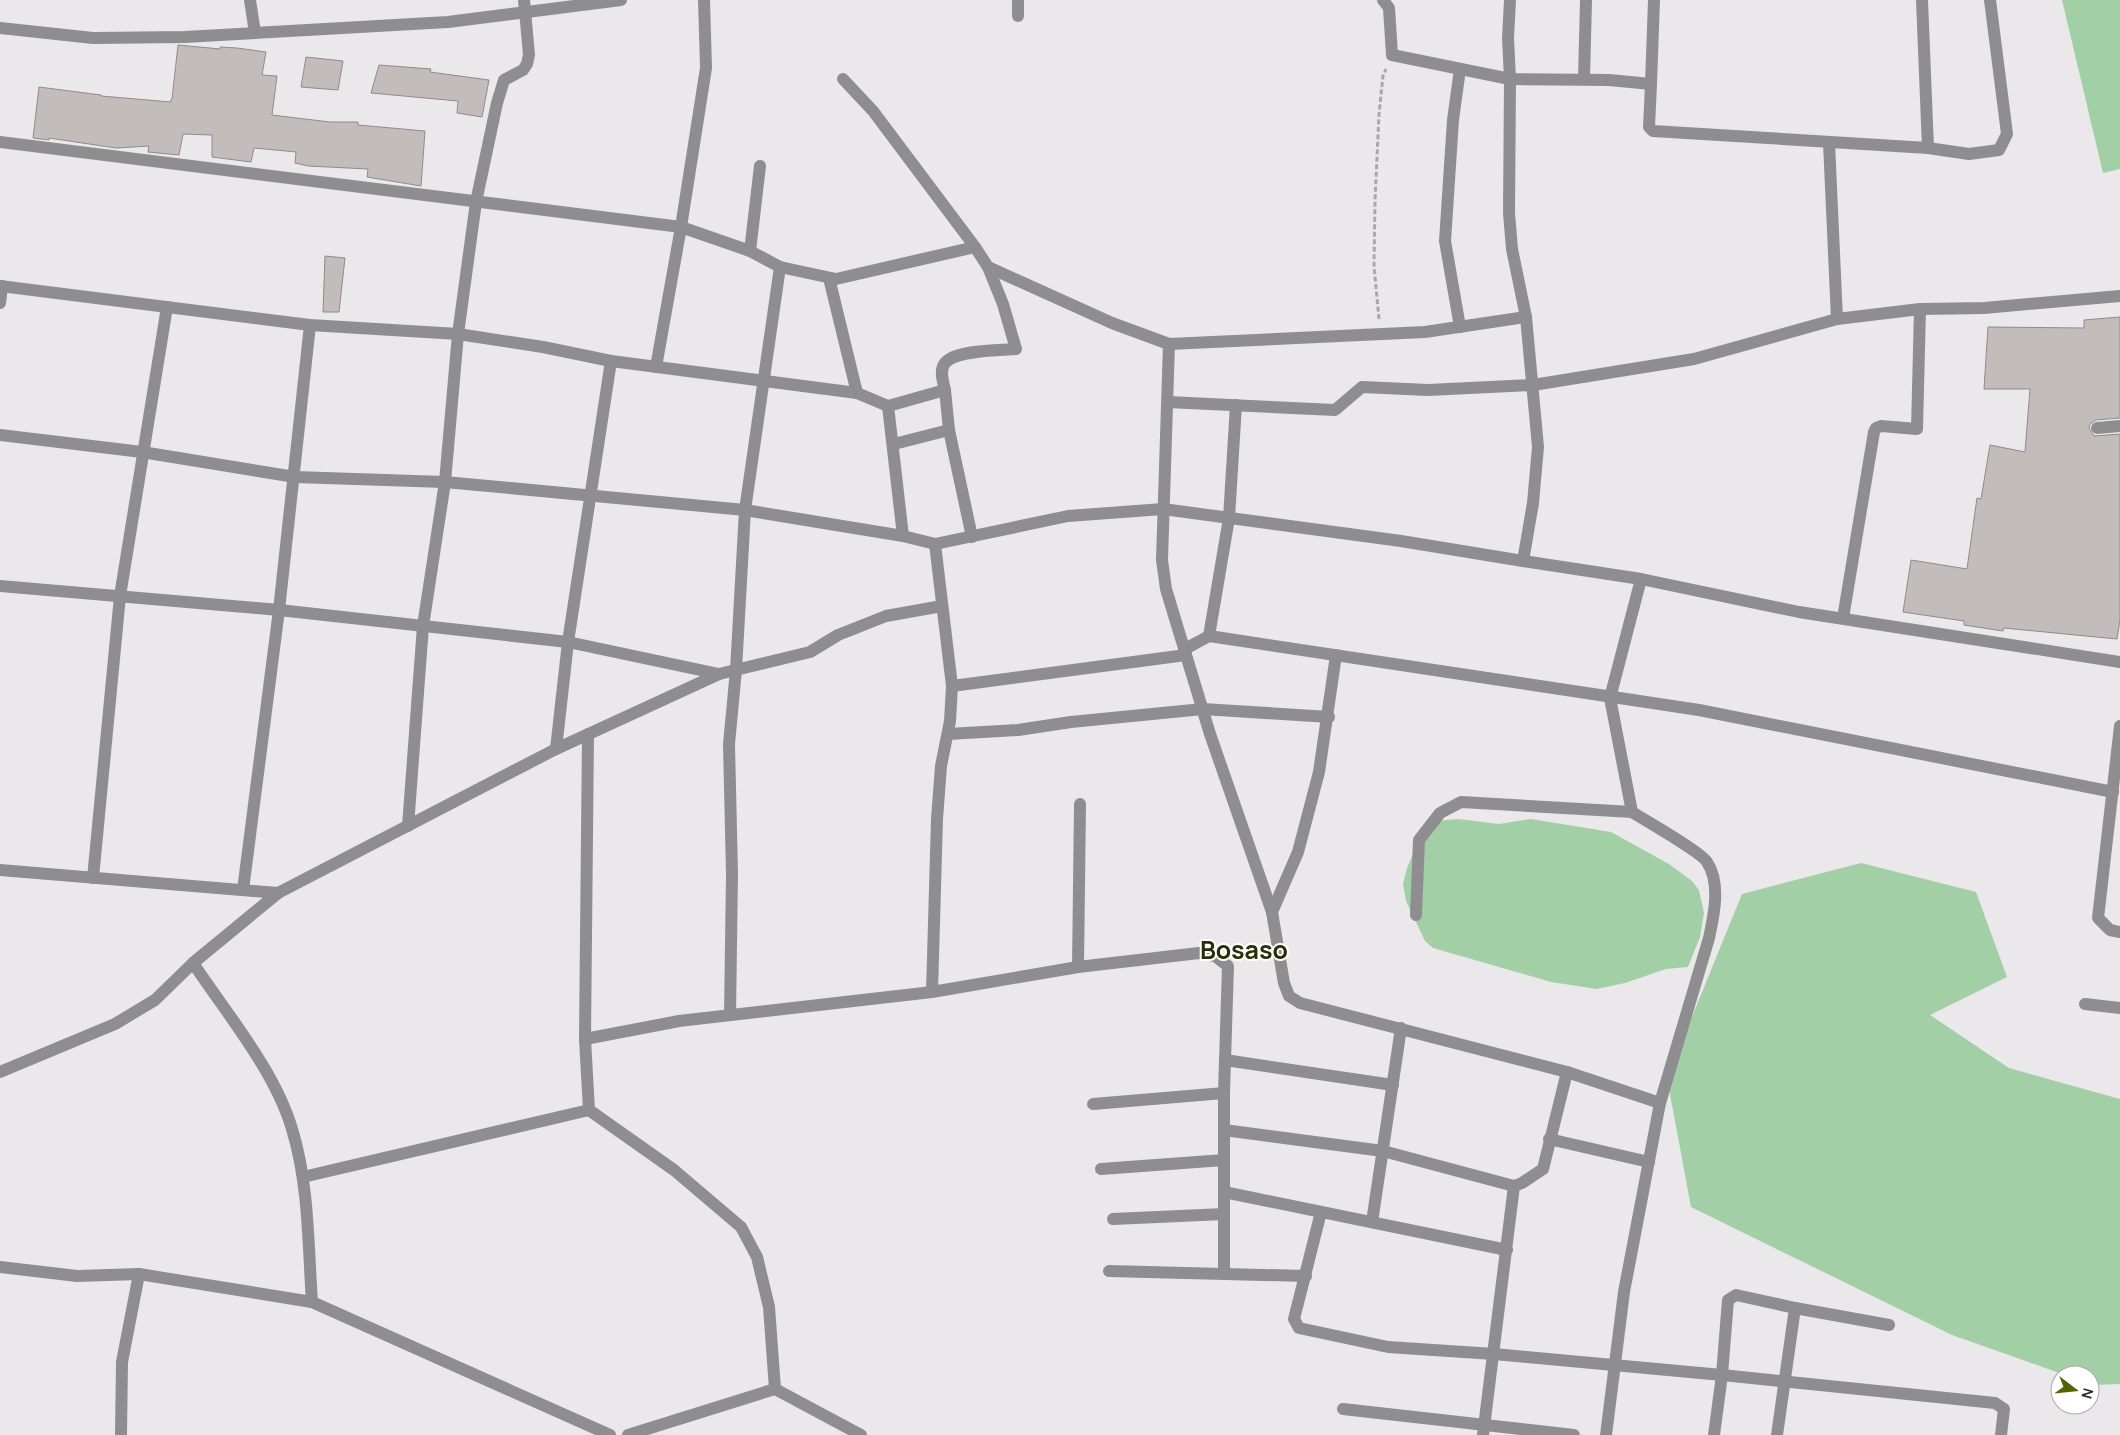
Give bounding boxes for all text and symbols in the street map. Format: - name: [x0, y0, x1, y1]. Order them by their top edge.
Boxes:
- district label: Bosaso: [1200, 932, 1288, 967]
- north arrow: [2050, 1365, 2100, 1415]
- text: N: [2077, 1386, 2098, 1401]

